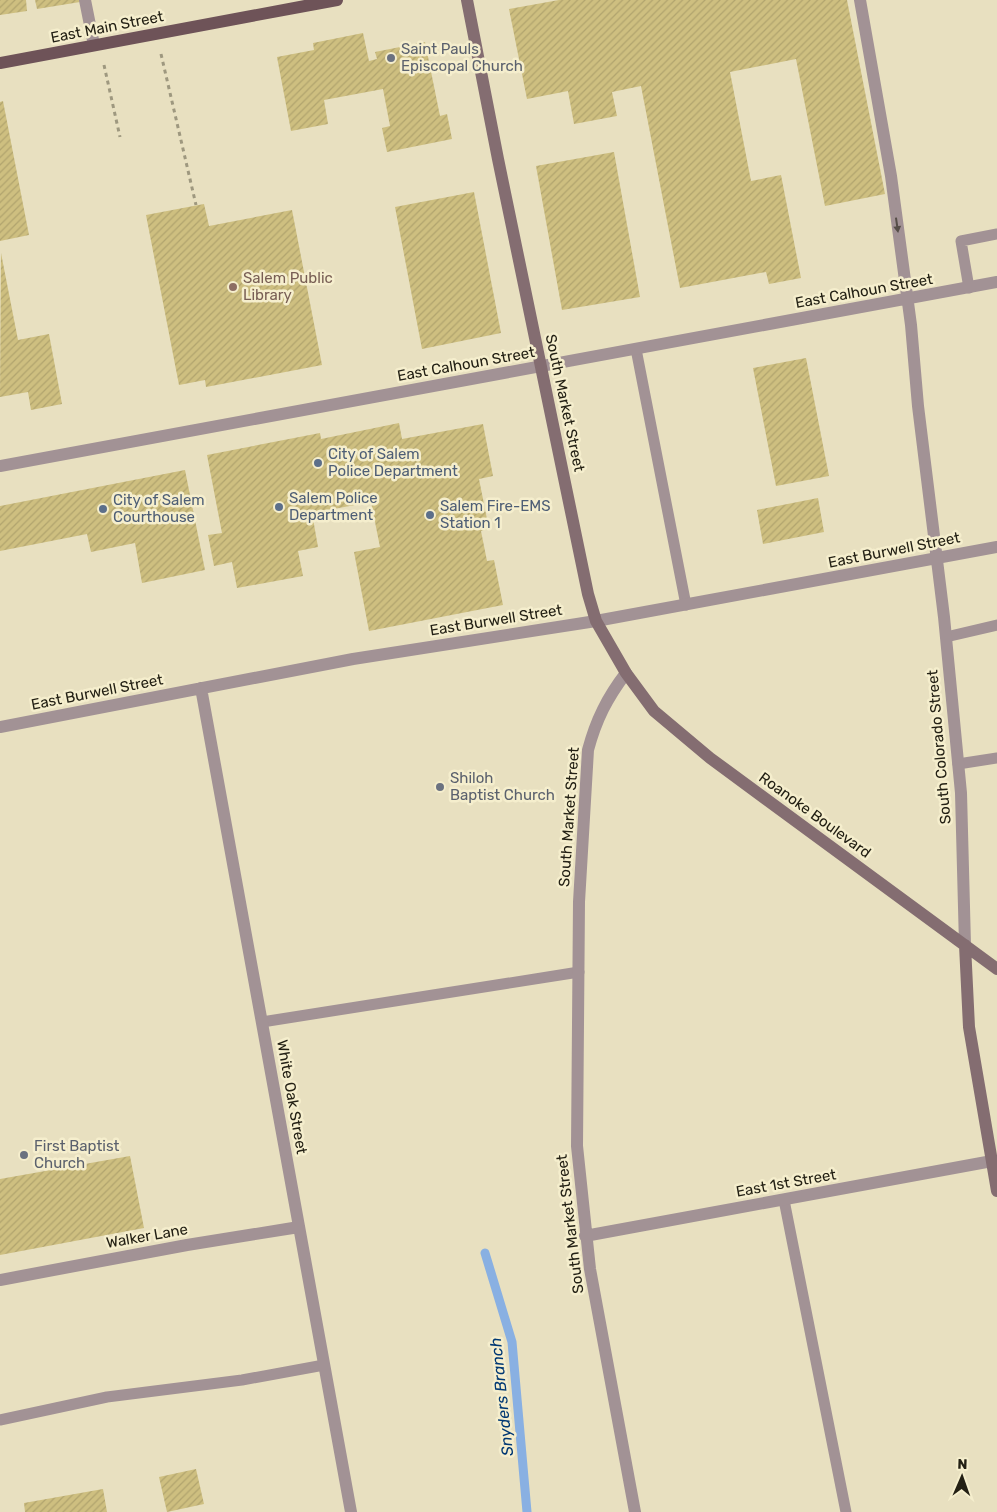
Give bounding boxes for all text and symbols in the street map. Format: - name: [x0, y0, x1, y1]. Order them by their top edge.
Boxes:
- street label: East Main Street: [49, 7, 165, 47]
- place label: Saint Pauls Episcopal Church: [401, 40, 523, 75]
- marker: Saint Pauls Episcopal Church: [385, 52, 397, 64]
- one-way arrow: [893, 217, 901, 233]
- place label: Salem Public Library: [243, 269, 333, 304]
- street label: East Calhoun Street: [794, 270, 934, 312]
- marker: Salem Public Library: [227, 281, 239, 293]
- street label: South Market Street: [542, 333, 588, 474]
- street label: East Calhoun Street: [396, 343, 536, 385]
- place label: City of Salem Police Department: [328, 445, 458, 480]
- marker: City of Salem Police Department: [312, 457, 324, 469]
- place label: Salem Police Department: [289, 489, 378, 524]
- place label: City of Salem Courthouse: [113, 491, 205, 526]
- place label: Salem Fire-EMS Station 1: [440, 497, 551, 532]
- marker: Salem Police Department: [273, 501, 285, 513]
- marker: City of Salem Courthouse: [97, 503, 109, 515]
- marker: Salem Fire-EMS Station 1: [424, 509, 436, 521]
- street label: East Burwell Street: [827, 528, 962, 572]
- street label: East Burwell Street: [428, 601, 564, 639]
- street label: South Colorado Street: [923, 669, 955, 825]
- street label: East Burwell Street: [30, 670, 165, 714]
- street label: South Market Street: [555, 746, 583, 888]
- street label: Roanoke Boulevard: [756, 768, 874, 862]
- place label: Shiloh Baptist Church: [450, 769, 555, 804]
- marker: Shiloh Baptist Church: [434, 781, 446, 793]
- street label: White Oak Street: [273, 1038, 311, 1156]
- place label: First Baptist Church: [34, 1137, 120, 1172]
- marker: First Baptist Church: [18, 1149, 30, 1161]
- street label: South Market Street: [553, 1153, 587, 1295]
- street label: East 1st Street: [734, 1165, 838, 1201]
- street label: Walker Lane: [105, 1220, 189, 1252]
- water label: Snyders Branch: [486, 1337, 517, 1457]
- north arrow: [937, 1452, 987, 1502]
- text: N: [957, 1456, 968, 1473]

